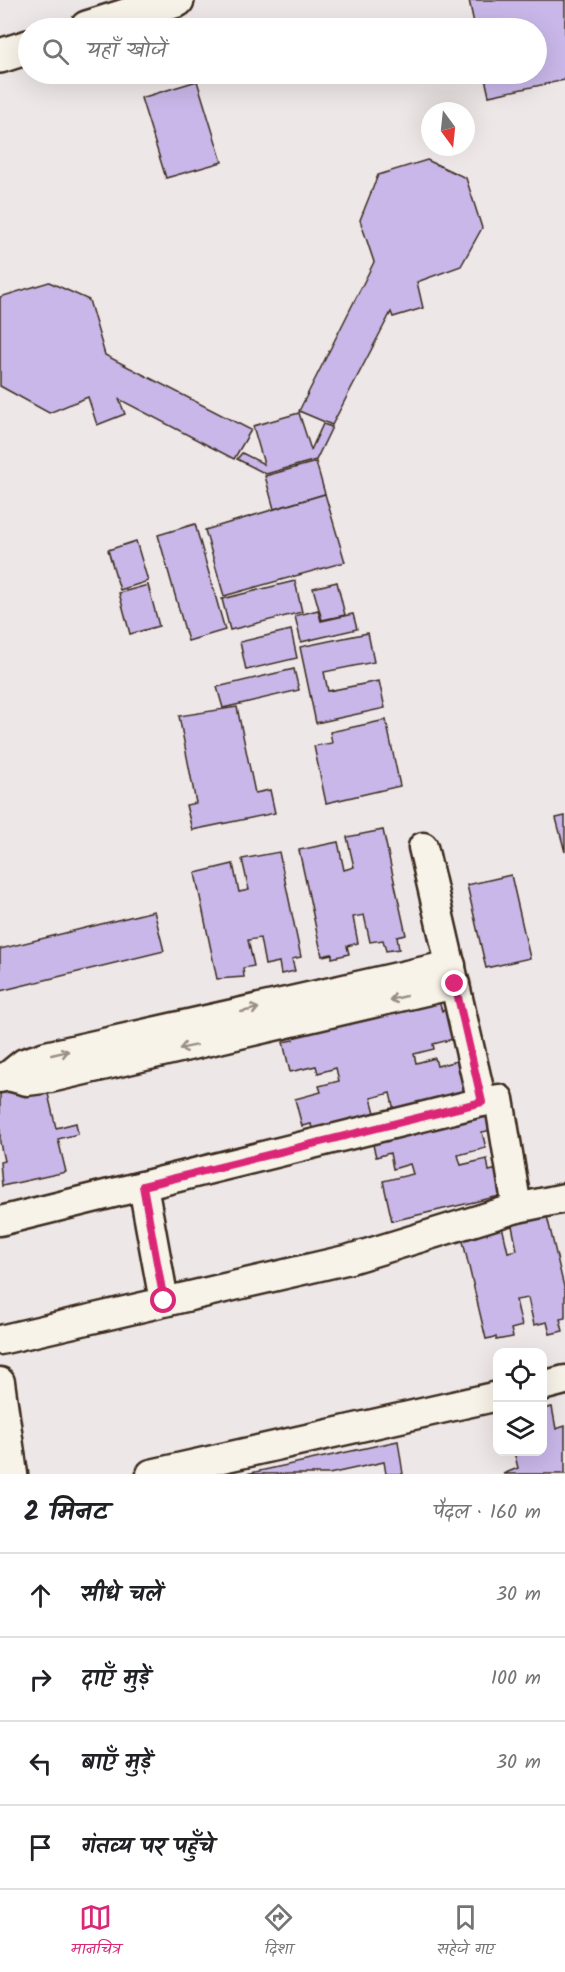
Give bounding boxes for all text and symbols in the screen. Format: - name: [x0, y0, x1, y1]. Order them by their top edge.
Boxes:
- search box: [18, 18, 547, 84]
- text: यहाँ खोजें: [87, 34, 166, 69]
- icon: search: [39, 35, 72, 68]
- north arrow: [421, 102, 475, 156]
- route end: [441, 970, 467, 996]
- one-way arrow: [389, 993, 408, 1004]
- one-way arrow: [240, 1004, 260, 1015]
- one-way arrow: [179, 1042, 198, 1053]
- one-way arrow: [50, 1046, 69, 1058]
- route start: [150, 1287, 176, 1313]
- map controls: [493, 1348, 547, 1456]
- button: locate: [493, 1348, 547, 1402]
- button: layers: [493, 1402, 547, 1456]
- text: 2 मिनट: [24, 1492, 108, 1534]
- text: पैदल · 160 m: [433, 1497, 541, 1529]
- text: सीधे चलें: [81, 1578, 162, 1613]
- icon: ahead: [24, 1579, 57, 1612]
- text: 30 m: [496, 1579, 541, 1611]
- text: दाएँ मुड़ें: [81, 1662, 150, 1697]
- icon: right: [24, 1663, 57, 1696]
- text: 100 m: [491, 1663, 541, 1695]
- text: बाएँ मुड़ें: [81, 1746, 152, 1781]
- icon: left: [24, 1747, 57, 1780]
- text: 30 m: [496, 1747, 541, 1779]
- text: गंतव्य पर पहुँचे: [81, 1830, 214, 1865]
- icon: arrive: [24, 1831, 57, 1864]
- tab: मानचित्र: [71, 1901, 121, 1962]
- tab: दिशा: [262, 1901, 295, 1962]
- tab: सहेजे गए: [437, 1901, 494, 1962]

